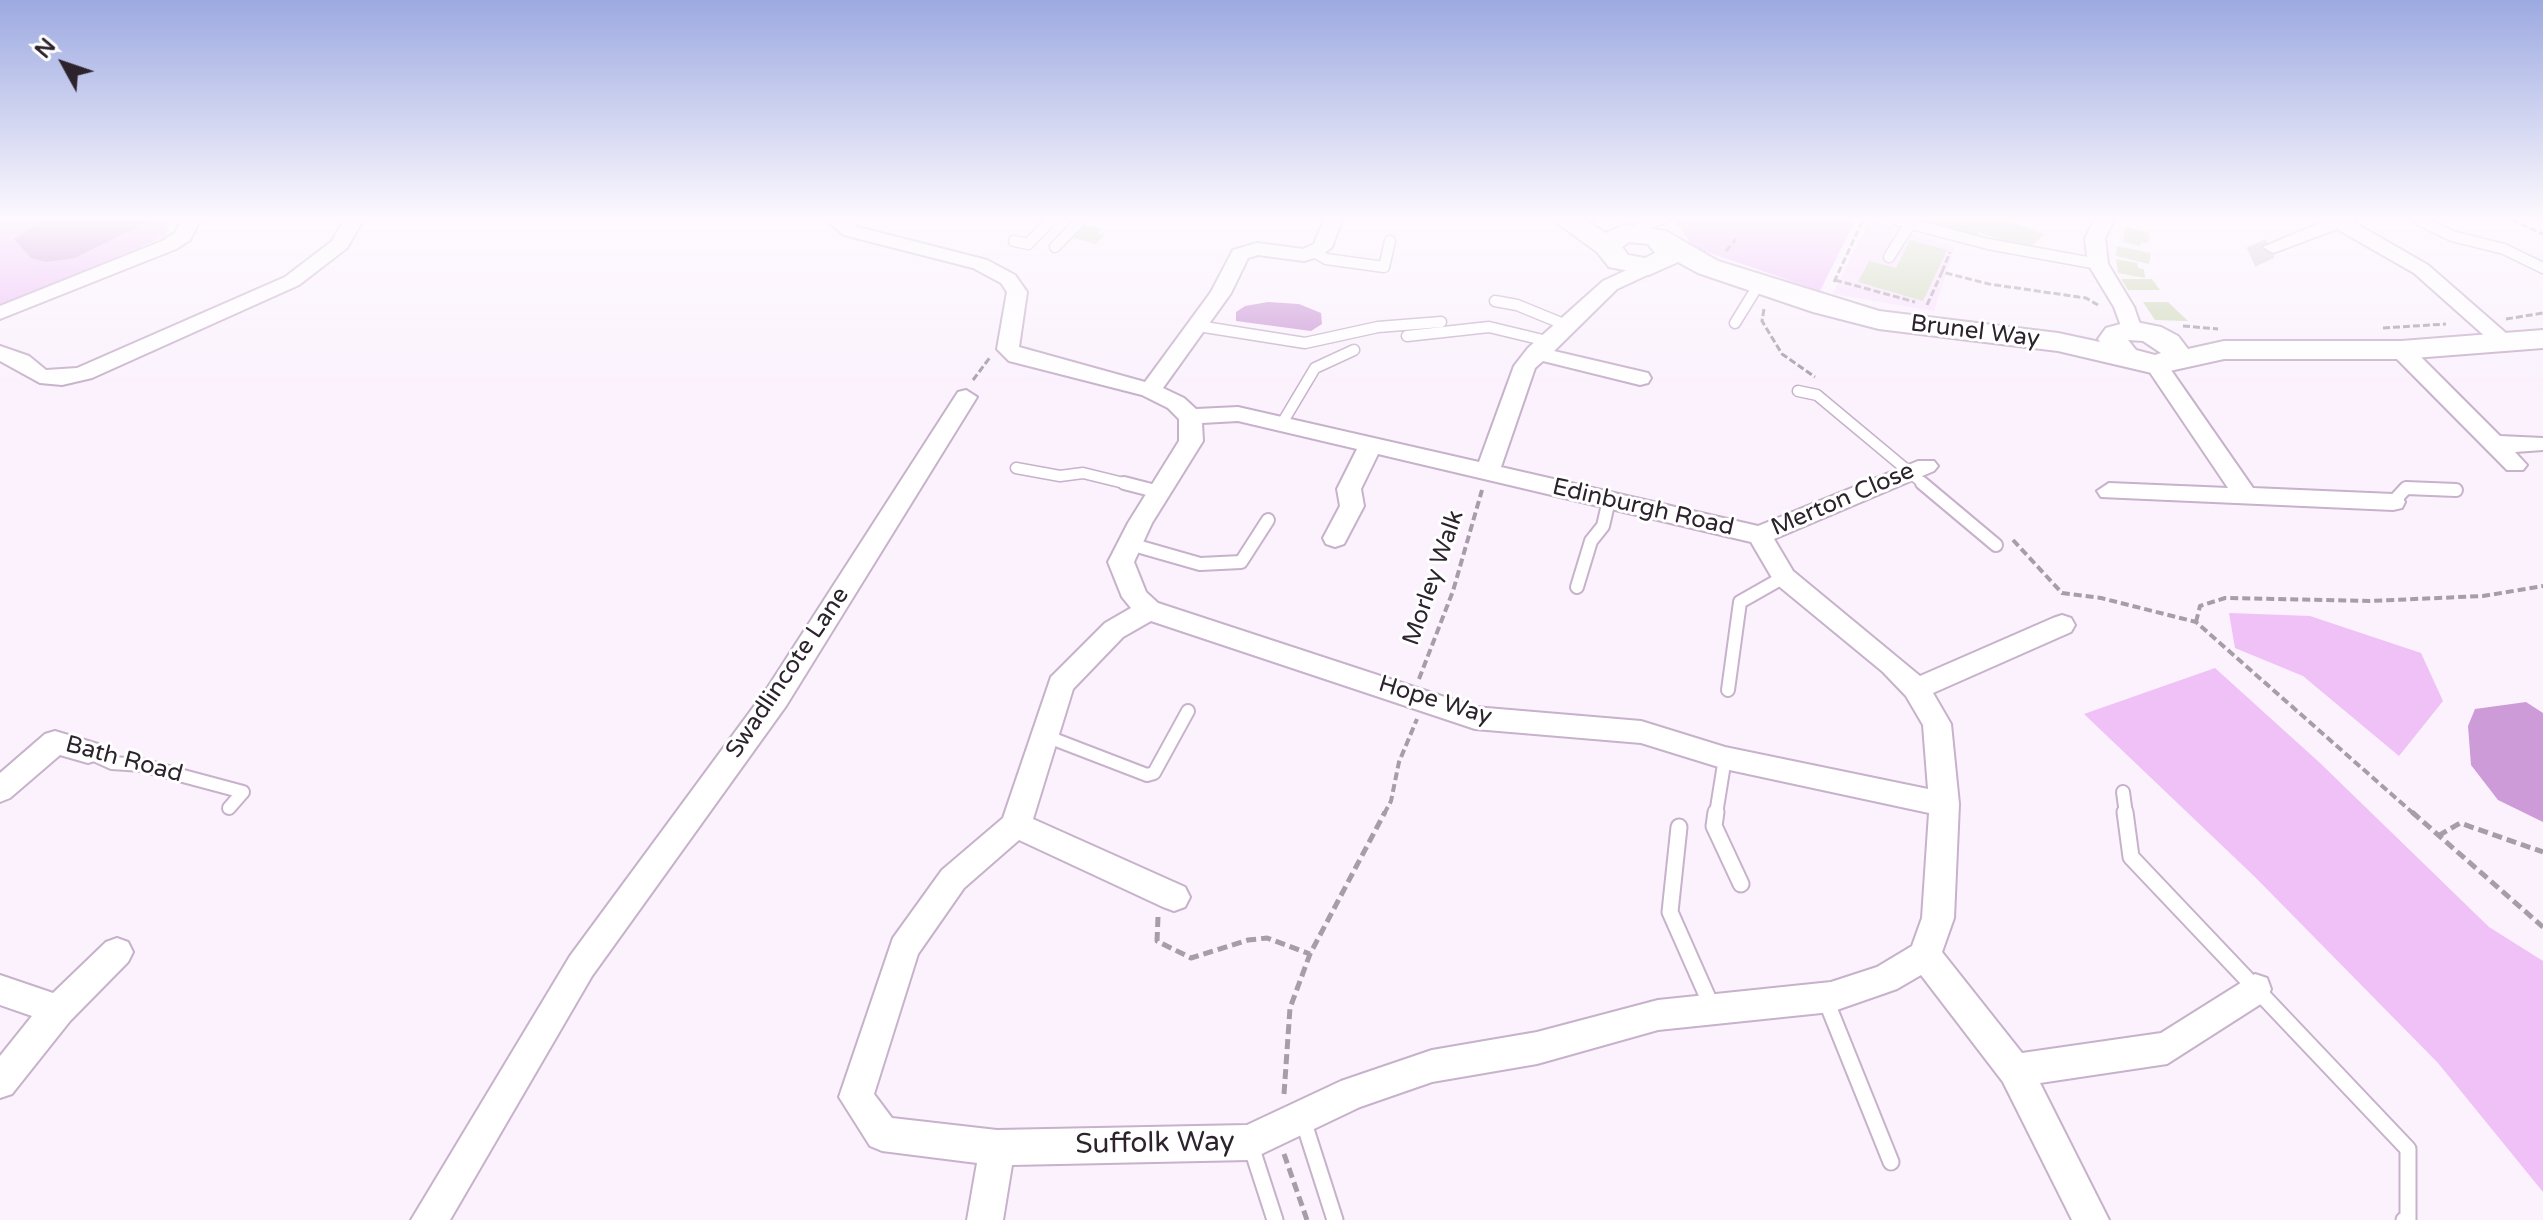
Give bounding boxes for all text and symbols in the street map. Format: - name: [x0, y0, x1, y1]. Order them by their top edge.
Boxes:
- north arrow: [24, 24, 104, 104]
- text: N: [30, 33, 61, 64]
- street label: Brunel Way: [1909, 310, 2041, 354]
- street label: Merton Close: [1767, 457, 1919, 543]
- street label: Edinburgh Road: [1549, 473, 1737, 543]
- street label: Morley Walk: [1397, 507, 1471, 649]
- street label: Swadlincote Lane: [720, 582, 856, 764]
- street label: Hope Way: [1375, 670, 1495, 732]
- street label: Bath Road: [62, 731, 186, 789]
- street label: Suffolk Way: [1075, 1126, 1235, 1162]

